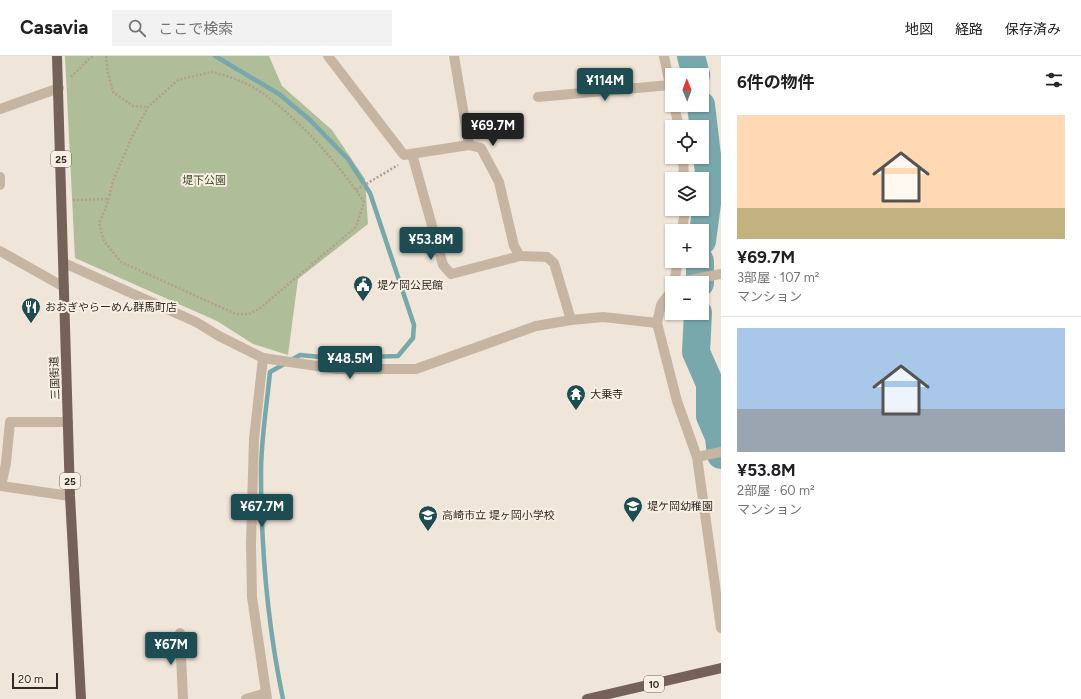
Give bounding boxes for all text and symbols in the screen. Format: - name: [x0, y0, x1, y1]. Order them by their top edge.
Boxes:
- search box: [112, 10, 392, 46]
- text: Casavia: [20, 16, 88, 39]
- icon: search: [126, 17, 148, 39]
- text: ここで検索: [158, 20, 233, 38]
- text: 地図: [905, 21, 933, 38]
- text: 経路: [955, 21, 983, 38]
- text: 保存済み: [1005, 21, 1061, 38]
- pin: ¥114M: [577, 68, 633, 102]
- north arrow: [665, 68, 709, 112]
- map controls: [665, 68, 709, 320]
- icon: filters: [1043, 69, 1065, 91]
- text: 6件の物件: [737, 72, 815, 92]
- text: ¥114M: [586, 73, 624, 88]
- pin: ¥69.7M: [460, 113, 526, 147]
- text: ¥69.7M: [471, 118, 515, 133]
- button: locate: [665, 120, 709, 164]
- icon: home: [865, 141, 937, 213]
- road number: 25: [51, 151, 71, 167]
- button: layers: [665, 172, 709, 216]
- park label: 堤下公園: [182, 174, 226, 187]
- button: +: [665, 224, 709, 268]
- pin: ¥53.8M: [398, 227, 464, 261]
- text: ¥53.8M: [409, 232, 453, 247]
- text: ¥69.7M: [737, 247, 795, 267]
- text: 3部屋 · 107 m²: [737, 270, 819, 285]
- public building icon: 堤ケ岡公民館: [352, 274, 374, 302]
- button: −: [665, 276, 709, 320]
- place label: 堤ケ岡公民館: [377, 279, 443, 292]
- text: マンション: [737, 289, 802, 304]
- restaurant icon: おおぎやらーめん群馬町店: [20, 296, 42, 324]
- place label: おおぎやらーめん群馬町店: [45, 301, 177, 314]
- pin: ¥48.5M: [317, 346, 383, 380]
- text: ¥48.5M: [327, 351, 373, 366]
- icon: home: [865, 354, 937, 426]
- street label: 三国街道: [48, 356, 62, 400]
- temple icon: 大乗寺: [565, 383, 587, 411]
- place label: 大乗寺: [590, 388, 623, 401]
- text: ¥53.8M: [737, 460, 796, 480]
- road number: 25: [60, 473, 80, 489]
- text: 2部屋 · 60 m²: [737, 483, 815, 498]
- pin: ¥67.7M: [229, 494, 295, 528]
- school or university icon: 堤ケ岡幼稚園: [622, 495, 644, 523]
- text: ¥67.7M: [240, 499, 284, 514]
- place label: 堤ケ岡幼稚園: [647, 500, 713, 513]
- text: マンション: [737, 502, 802, 517]
- school or university icon: 高崎市立 堤ヶ岡小学校: [417, 504, 439, 532]
- place label: 高崎市立 堤ヶ岡小学校: [442, 509, 555, 522]
- pin: ¥67M: [147, 632, 195, 666]
- text: ¥67M: [154, 637, 188, 652]
- scale bar: [12, 671, 58, 690]
- text: 20 m: [18, 673, 43, 686]
- road number: 10: [644, 676, 664, 692]

